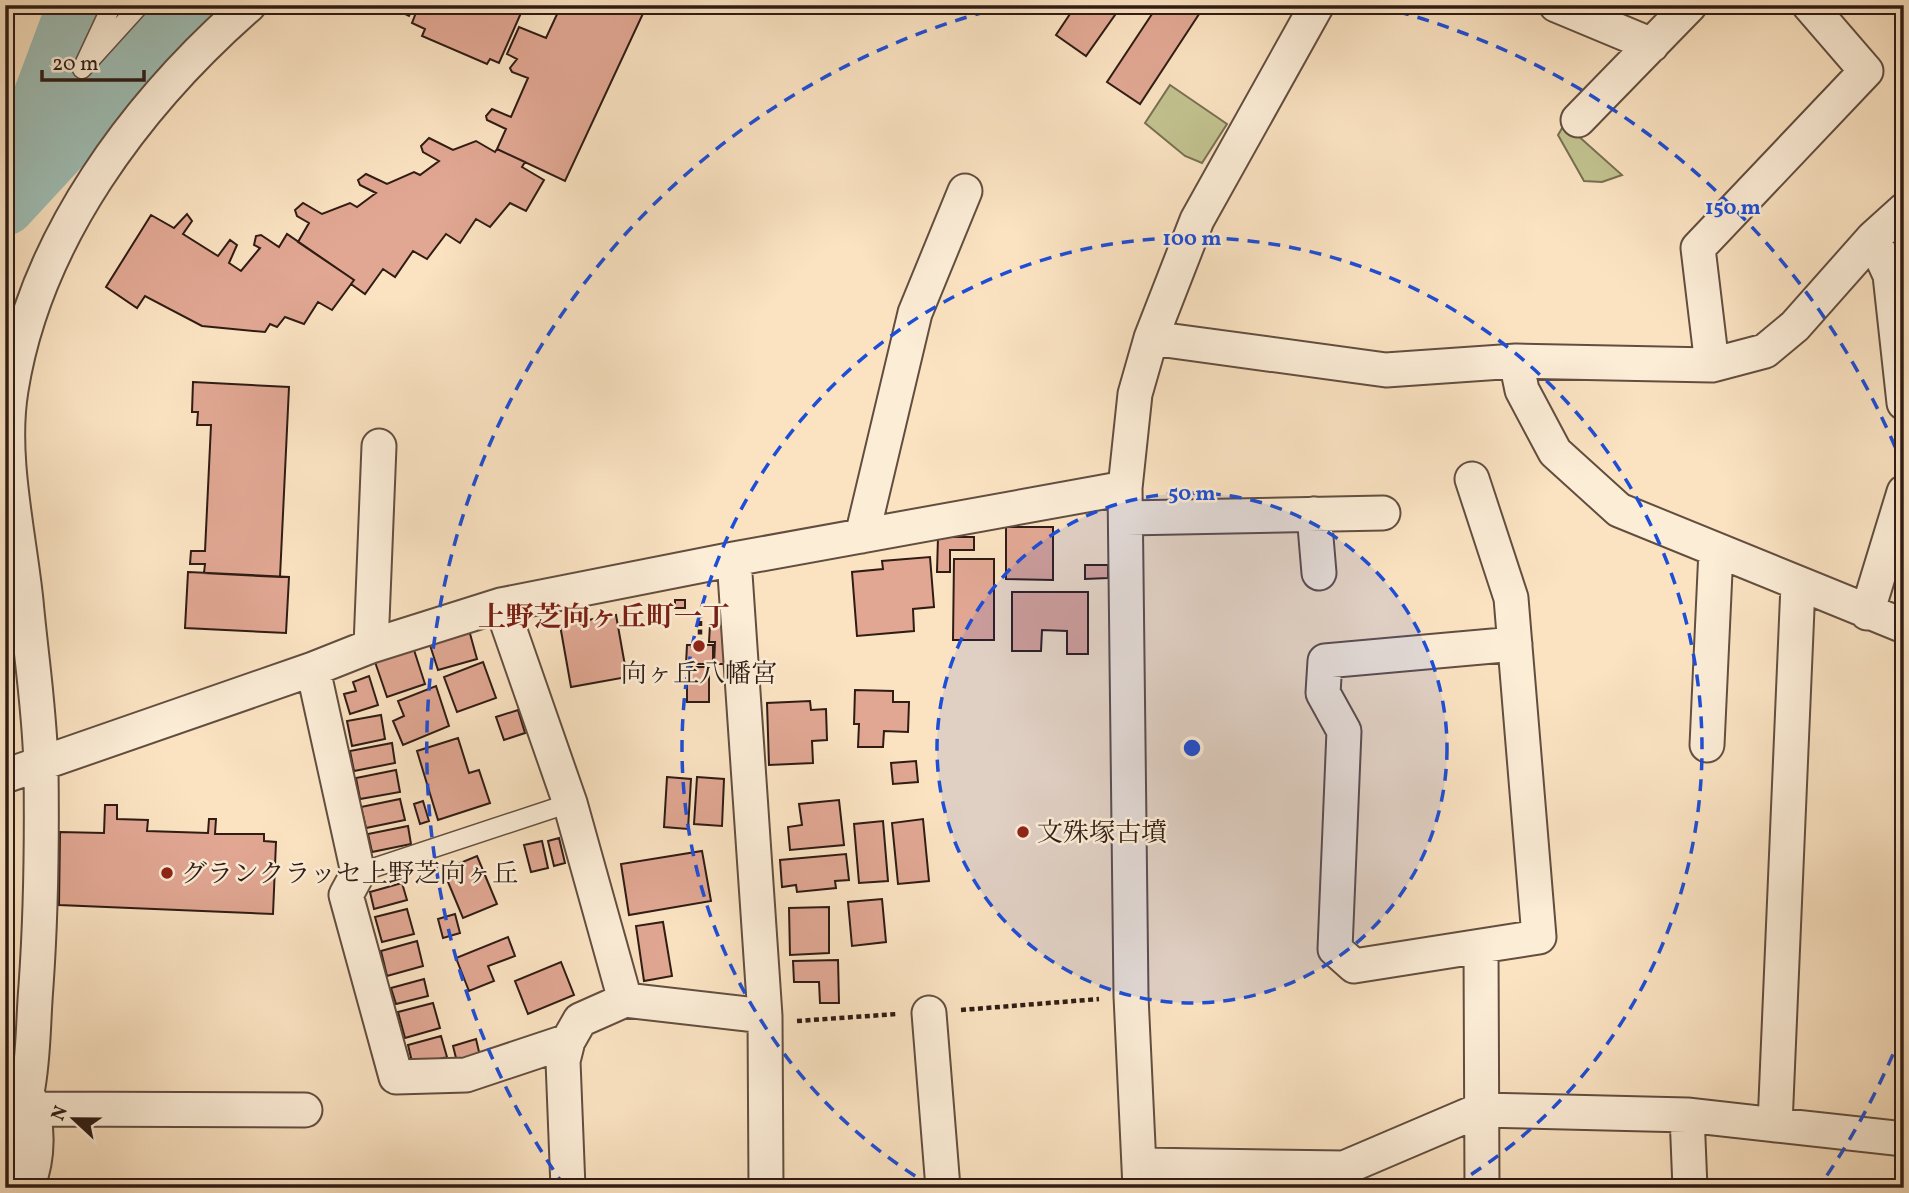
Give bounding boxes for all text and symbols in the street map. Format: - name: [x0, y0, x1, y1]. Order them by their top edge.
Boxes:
- scale bar: [42, 38, 144, 82]
- text: 20 m: [52, 50, 98, 79]
- text: 150 m: [1705, 194, 1761, 223]
- text: 100 m: [1162, 225, 1222, 254]
- text: 50 m: [1168, 480, 1216, 509]
- district label: 上野芝向ヶ丘町一丁: [478, 599, 730, 638]
- marker: 向ヶ丘八幡宮: [691, 638, 707, 654]
- place label: 向ヶ丘八幡宮: [621, 657, 777, 693]
- centre of rings: [1180, 736, 1204, 760]
- place label: 文殊塚古墳: [1037, 816, 1167, 852]
- marker: 文殊塚古墳: [1015, 824, 1031, 840]
- place label: グランクラッセ上野芝向ヶ丘: [181, 857, 518, 893]
- marker: グランクラッセ上野芝向ヶ丘: [159, 865, 175, 881]
- north arrow: [38, 1084, 108, 1154]
- text: N: [45, 1102, 75, 1125]

